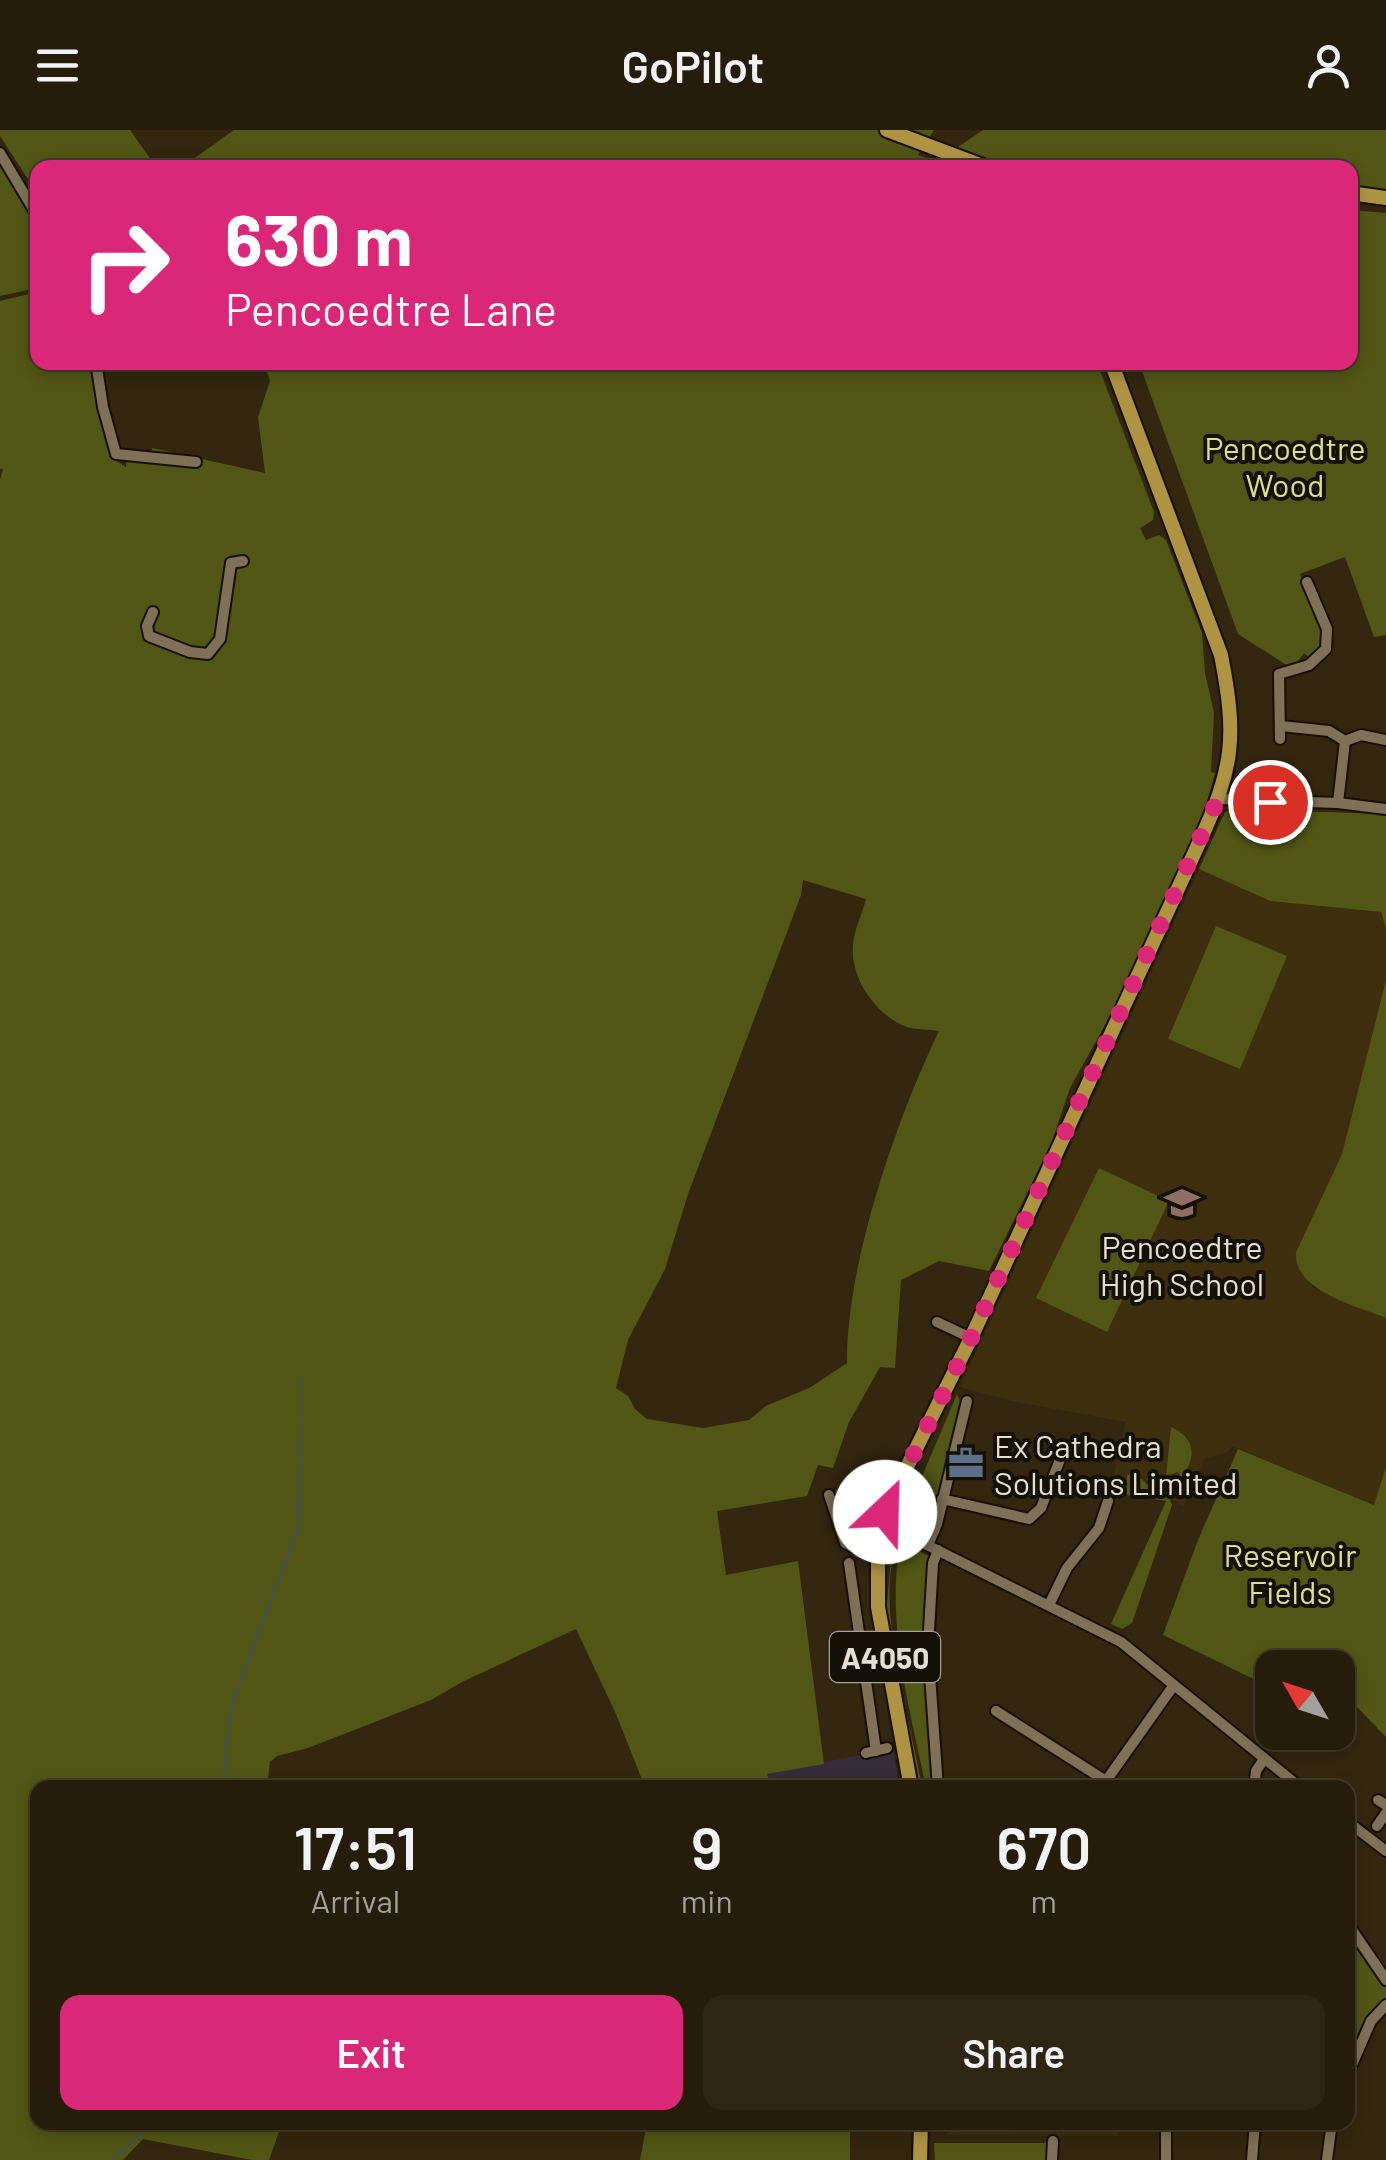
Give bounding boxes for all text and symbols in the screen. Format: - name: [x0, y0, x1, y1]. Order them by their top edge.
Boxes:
- icon: menu: [30, 38, 85, 93]
- text: GoPilot: [622, 38, 764, 92]
- icon: person: [1301, 38, 1356, 93]
- text: 630 m: [225, 196, 413, 280]
- icon: right: [60, 200, 190, 330]
- text: Pencoedtre Lane: [225, 281, 557, 335]
- park label: Pencoedtre Wood: [1204, 428, 1366, 503]
- pin: [1228, 760, 1313, 845]
- icon: arrive: [1243, 775, 1298, 830]
- school or university icon: Pencoedtre High School: [1163, 1184, 1201, 1222]
- place label: Pencoedtre High School: [1100, 1227, 1264, 1302]
- place label: Ex Cathedra Solutions Limited: [994, 1426, 1238, 1501]
- office icon: Ex Cathedra Solutions Limited: [947, 1444, 985, 1482]
- position arrow: [833, 1460, 937, 1564]
- park label: Reservoir Fields: [1223, 1535, 1357, 1610]
- road number: A4050: [830, 1632, 940, 1682]
- north arrow: [1255, 1650, 1355, 1750]
- map controls: [1255, 1650, 1355, 1750]
- text: 17:51: [294, 1810, 417, 1882]
- text: 9: [691, 1810, 723, 1882]
- text: 670: [996, 1810, 1091, 1882]
- text: Arrival: [311, 1881, 400, 1919]
- text: min: [681, 1881, 733, 1919]
- text: m: [1031, 1881, 1057, 1919]
- button: Exit: [60, 1995, 683, 2110]
- button: Share: [703, 1995, 1325, 2110]

